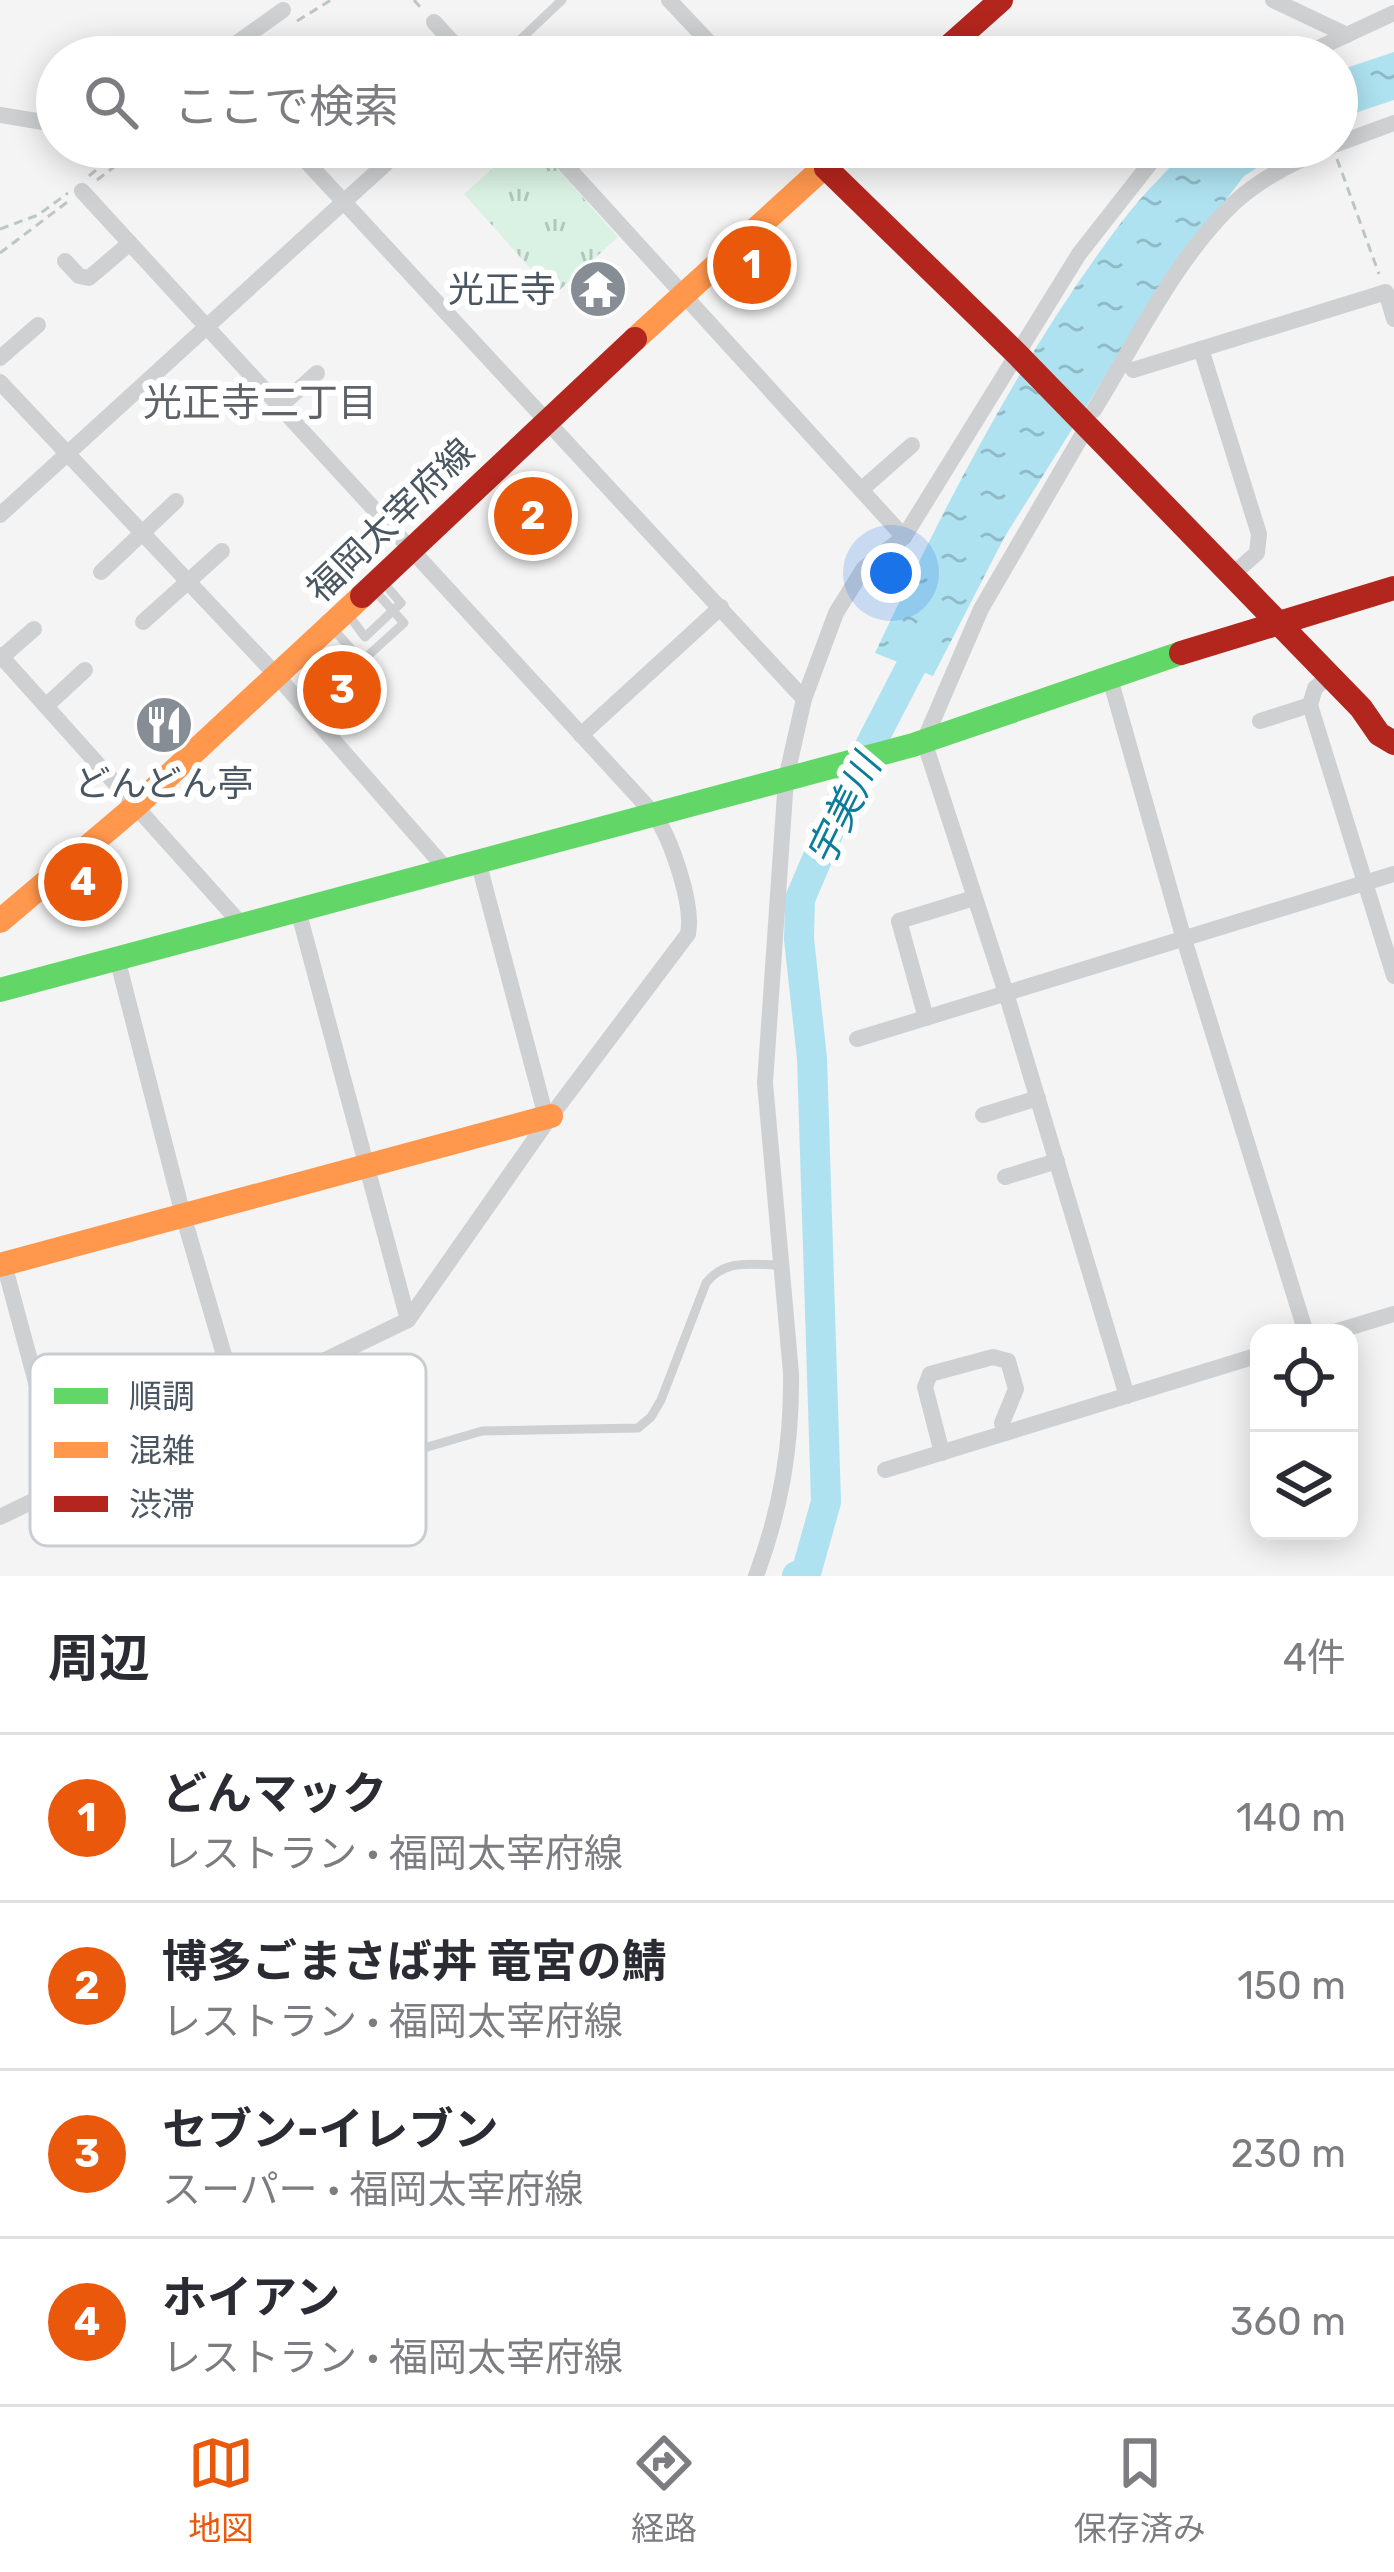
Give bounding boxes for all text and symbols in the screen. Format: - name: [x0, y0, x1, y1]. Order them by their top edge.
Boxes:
- search box: [36, 36, 1358, 168]
- icon: search: [78, 69, 144, 135]
- text: ここで検索: [174, 80, 399, 133]
- pin: 1: [713, 220, 791, 310]
- temple icon: 光正寺: [567, 258, 629, 320]
- place label: 光正寺: [448, 268, 556, 311]
- district label: 光正寺二丁目: [143, 380, 377, 426]
- street label: 福岡太宰府線: [298, 430, 483, 611]
- pin: 2: [494, 471, 572, 561]
- your location: [861, 543, 921, 603]
- pin: 3: [303, 645, 381, 735]
- restaurant icon: どんどん亭: [133, 694, 195, 756]
- water label: 宇美川: [798, 744, 892, 873]
- place label: どんどん亭: [75, 762, 253, 805]
- pin: 4: [44, 837, 122, 927]
- map controls: [1250, 1324, 1358, 1540]
- button: locate: [1250, 1324, 1358, 1432]
- legend: [30, 1354, 426, 1546]
- text: 順調: [129, 1377, 195, 1416]
- text: 混雑: [129, 1431, 195, 1470]
- button: layers: [1250, 1432, 1358, 1540]
- text: 渋滞: [129, 1485, 195, 1524]
- text: 周辺: [48, 1628, 150, 1689]
- text: 4件: [1283, 1635, 1346, 1681]
- text: どんマック: [162, 1767, 387, 1820]
- text: 1: [77, 1795, 97, 1841]
- text: 140 m: [1236, 1795, 1346, 1841]
- text: レストラン · 福岡太宰府線: [162, 1831, 623, 1877]
- text: 博多ごまさば丼 竜宮の鯖: [162, 1935, 667, 1988]
- text: 2: [74, 1963, 100, 2009]
- text: 150 m: [1237, 1963, 1346, 2009]
- text: レストラン · 福岡太宰府線: [162, 1999, 623, 2045]
- text: セブン-イレブン: [162, 2103, 498, 2156]
- text: 3: [74, 2131, 100, 2177]
- text: 230 m: [1231, 2131, 1346, 2177]
- text: スーパー · 福岡太宰府線: [162, 2167, 584, 2213]
- text: ホイアン: [162, 2271, 340, 2324]
- text: 4: [74, 2299, 100, 2345]
- text: 360 m: [1230, 2299, 1346, 2345]
- text: レストラン · 福岡太宰府線: [162, 2335, 623, 2381]
- tab: 地図: [188, 2430, 254, 2550]
- tab: 経路: [631, 2430, 697, 2550]
- tab: 保存済み: [1074, 2430, 1206, 2550]

